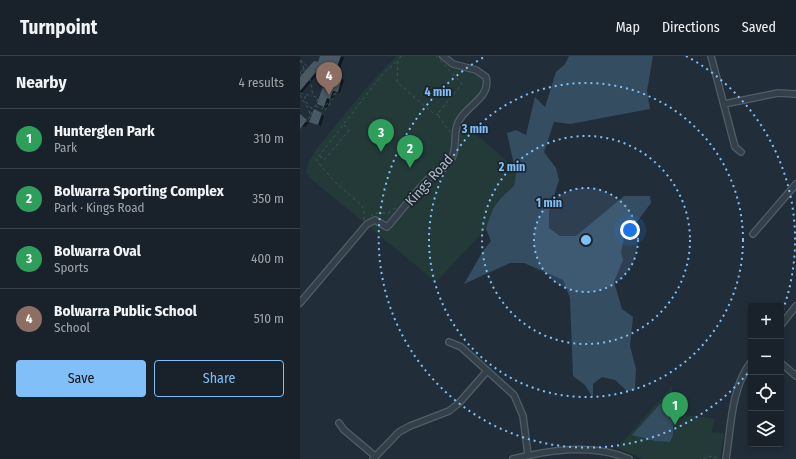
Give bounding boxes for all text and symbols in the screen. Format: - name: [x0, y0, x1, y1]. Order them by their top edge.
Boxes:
- text: Turnpoint: [20, 16, 97, 39]
- text: Map: [616, 19, 640, 36]
- text: Directions: [662, 19, 720, 36]
- text: Saved: [742, 19, 776, 36]
- pin: 4: [316, 62, 342, 95]
- text: Nearby: [16, 72, 67, 93]
- text: 4 results: [238, 75, 284, 90]
- text: 4 min: [424, 85, 452, 99]
- pin: 3: [368, 119, 394, 152]
- text: Hunterglen Park: [54, 122, 155, 140]
- text: 3 min: [461, 122, 488, 136]
- text: 1: [26, 131, 32, 146]
- text: 310 m: [254, 131, 284, 146]
- pin: 2: [397, 135, 423, 168]
- text: Park: [54, 140, 77, 155]
- street label: Kings Road: [402, 151, 457, 209]
- text: 2 min: [498, 160, 525, 174]
- text: Bolwarra Sporting Complex: [54, 182, 224, 200]
- text: 2: [26, 191, 32, 206]
- text: 350 m: [252, 191, 284, 206]
- text: 1 min: [536, 196, 562, 210]
- text: Park · Kings Road: [54, 200, 145, 215]
- your location: [620, 220, 640, 240]
- centre of rings: [579, 233, 593, 247]
- text: Bolwarra Oval: [54, 242, 141, 260]
- text: 3: [26, 251, 32, 266]
- text: 400 m: [251, 251, 284, 266]
- text: Sports: [54, 260, 89, 275]
- text: Bolwarra Public School: [54, 302, 197, 320]
- map controls: [748, 303, 784, 447]
- button: +: [748, 303, 784, 339]
- text: 4: [26, 311, 32, 326]
- text: 510 m: [254, 311, 284, 326]
- text: School: [54, 320, 90, 335]
- button: −: [748, 339, 784, 375]
- button: Save: [16, 360, 146, 397]
- button: Share: [154, 360, 284, 397]
- button: locate: [748, 375, 784, 411]
- pin: 1: [662, 392, 688, 425]
- button: layers: [748, 411, 784, 447]

